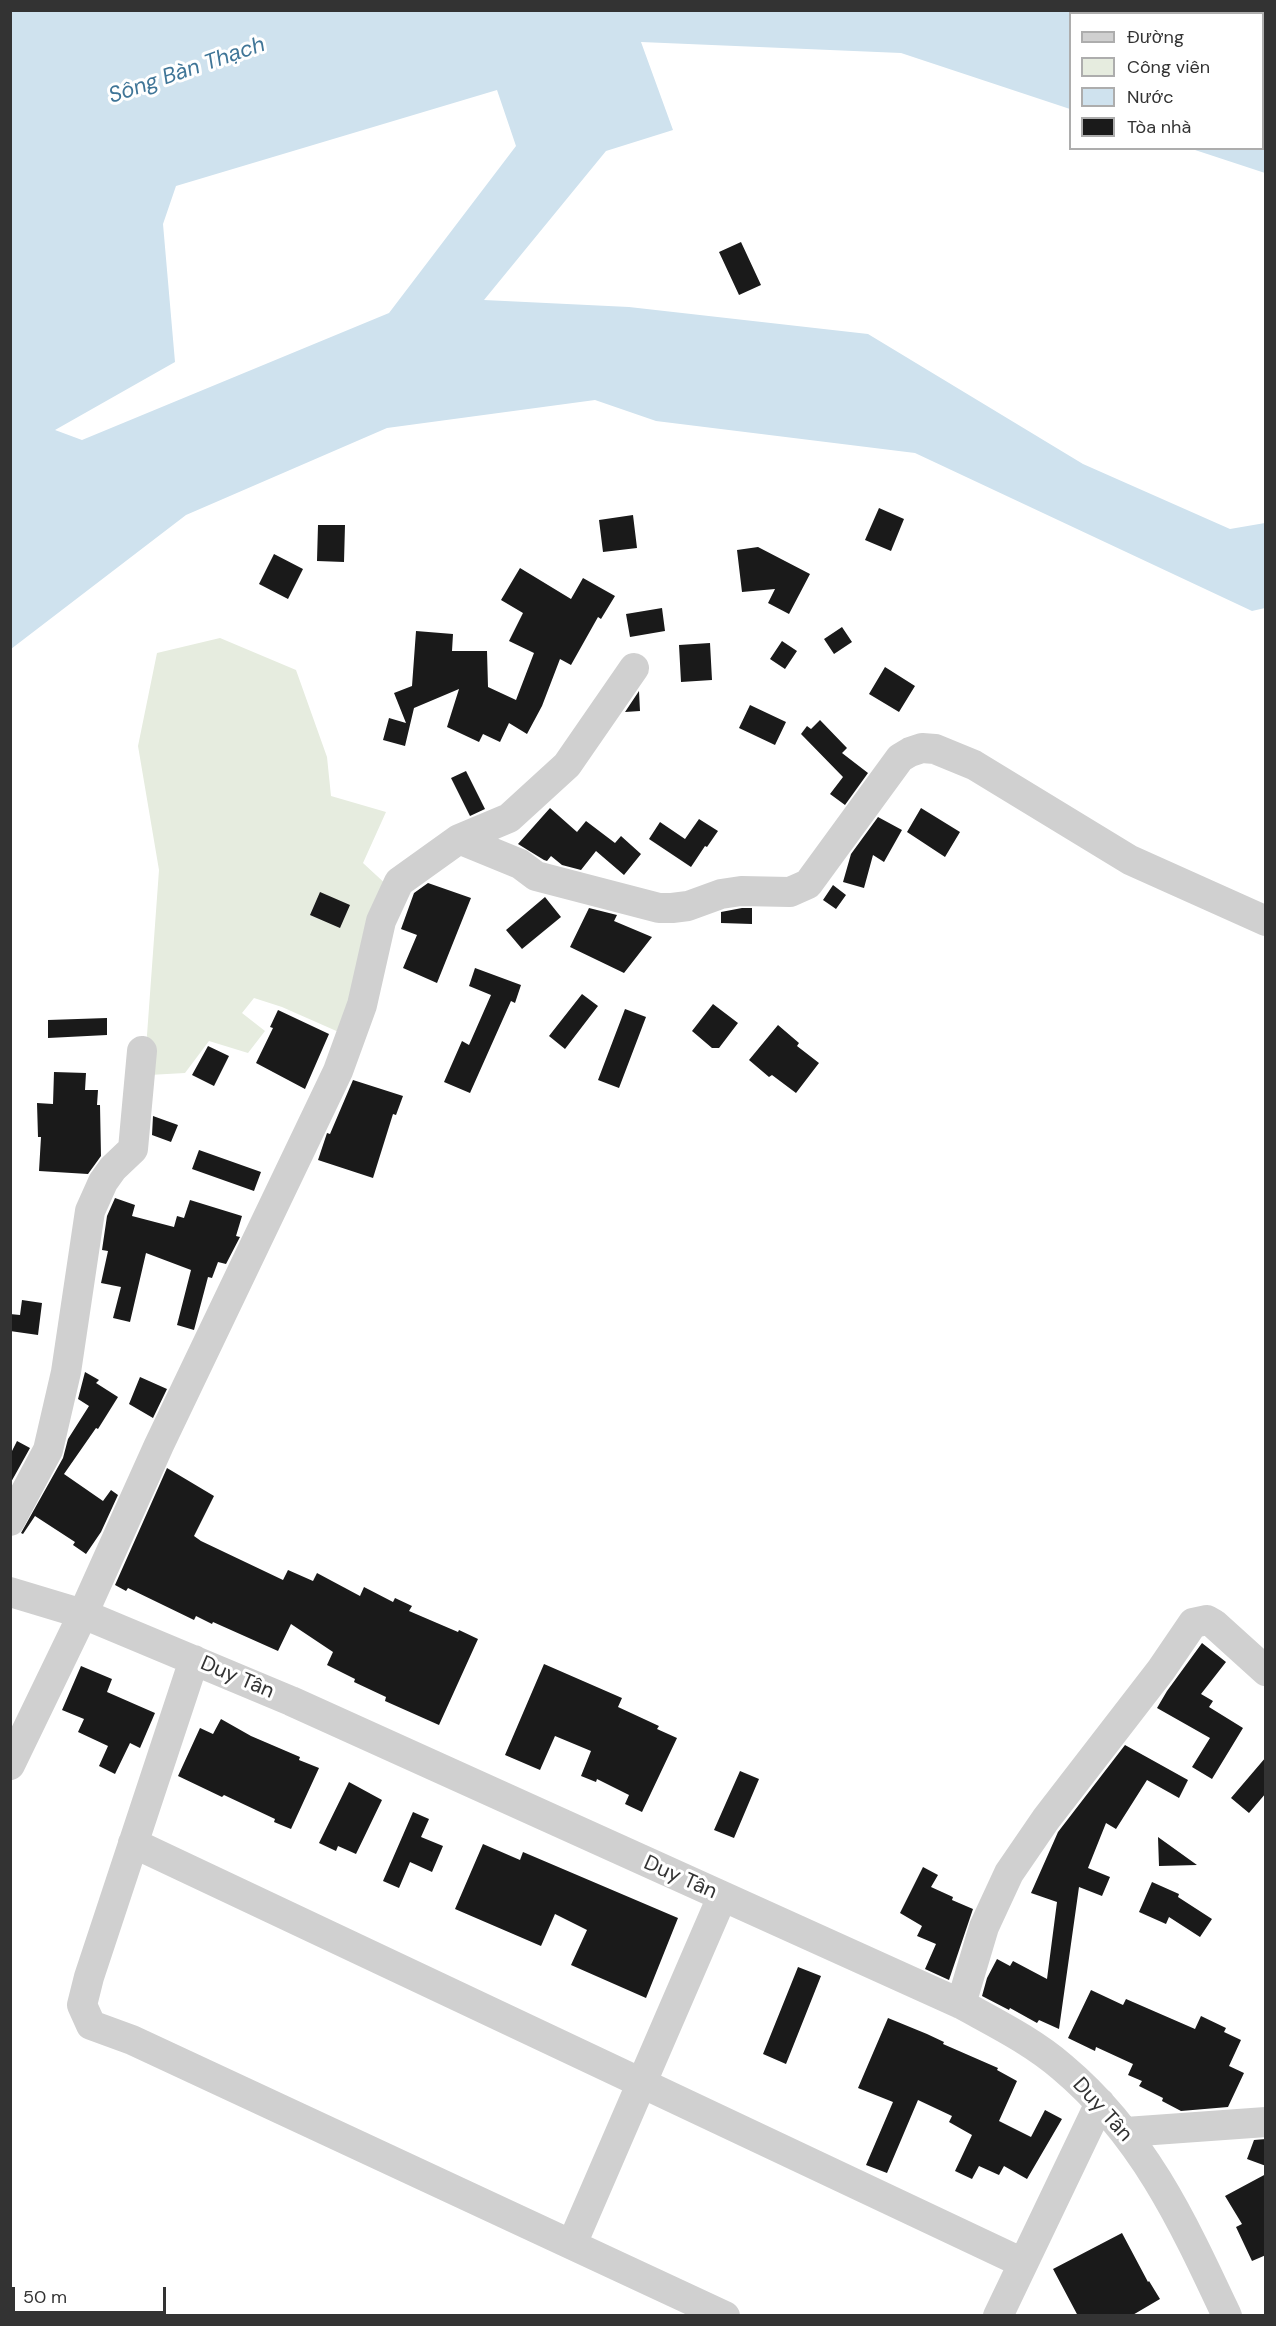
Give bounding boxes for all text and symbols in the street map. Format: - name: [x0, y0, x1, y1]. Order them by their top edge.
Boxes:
- legend: [1069, 12, 1264, 150]
- text: Đường: [1127, 25, 1184, 49]
- water label: Sông Bàn Thạch: [105, 32, 269, 110]
- text: Công viên: [1127, 55, 1210, 79]
- text: Nước: [1127, 85, 1174, 109]
- text: Tòa nhà: [1127, 115, 1191, 139]
- street label: Duy Tân: [196, 1651, 278, 1705]
- street label: Duy Tân: [639, 1851, 721, 1905]
- street label: Duy Tân: [1067, 2073, 1137, 2147]
- scale bar: [15, 2275, 170, 2313]
- text: 50 m: [23, 2285, 67, 2309]

